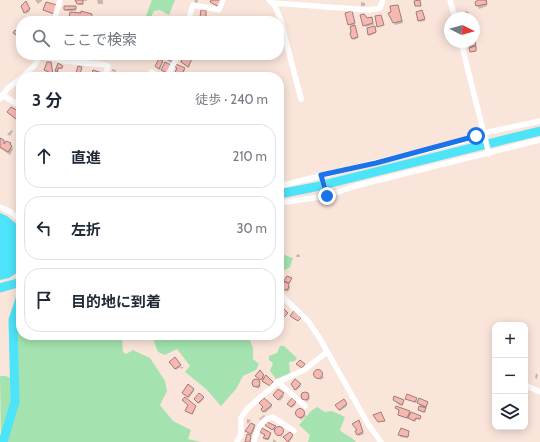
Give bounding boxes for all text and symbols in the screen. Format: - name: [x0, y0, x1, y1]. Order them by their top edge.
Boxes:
- north arrow: [444, 12, 480, 48]
- search box: [16, 16, 284, 60]
- icon: search: [30, 27, 52, 49]
- text: ここで検索: [62, 31, 137, 49]
- text: 3 分: [32, 90, 62, 110]
- text: 徒歩 · 240 m: [195, 91, 268, 107]
- route start: [467, 127, 485, 145]
- icon: ahead: [33, 145, 55, 167]
- text: 210 m: [233, 148, 267, 164]
- text: 直進: [71, 149, 101, 167]
- route end: [318, 187, 336, 205]
- icon: left: [33, 217, 55, 239]
- text: 30 m: [237, 220, 267, 236]
- text: 左折: [71, 221, 101, 239]
- icon: arrive: [33, 289, 55, 311]
- text: 目的地に到着: [71, 293, 161, 311]
- map controls: [492, 322, 528, 430]
- button: +: [492, 322, 528, 358]
- button: −: [492, 358, 528, 394]
- button: layers: [492, 394, 528, 430]

